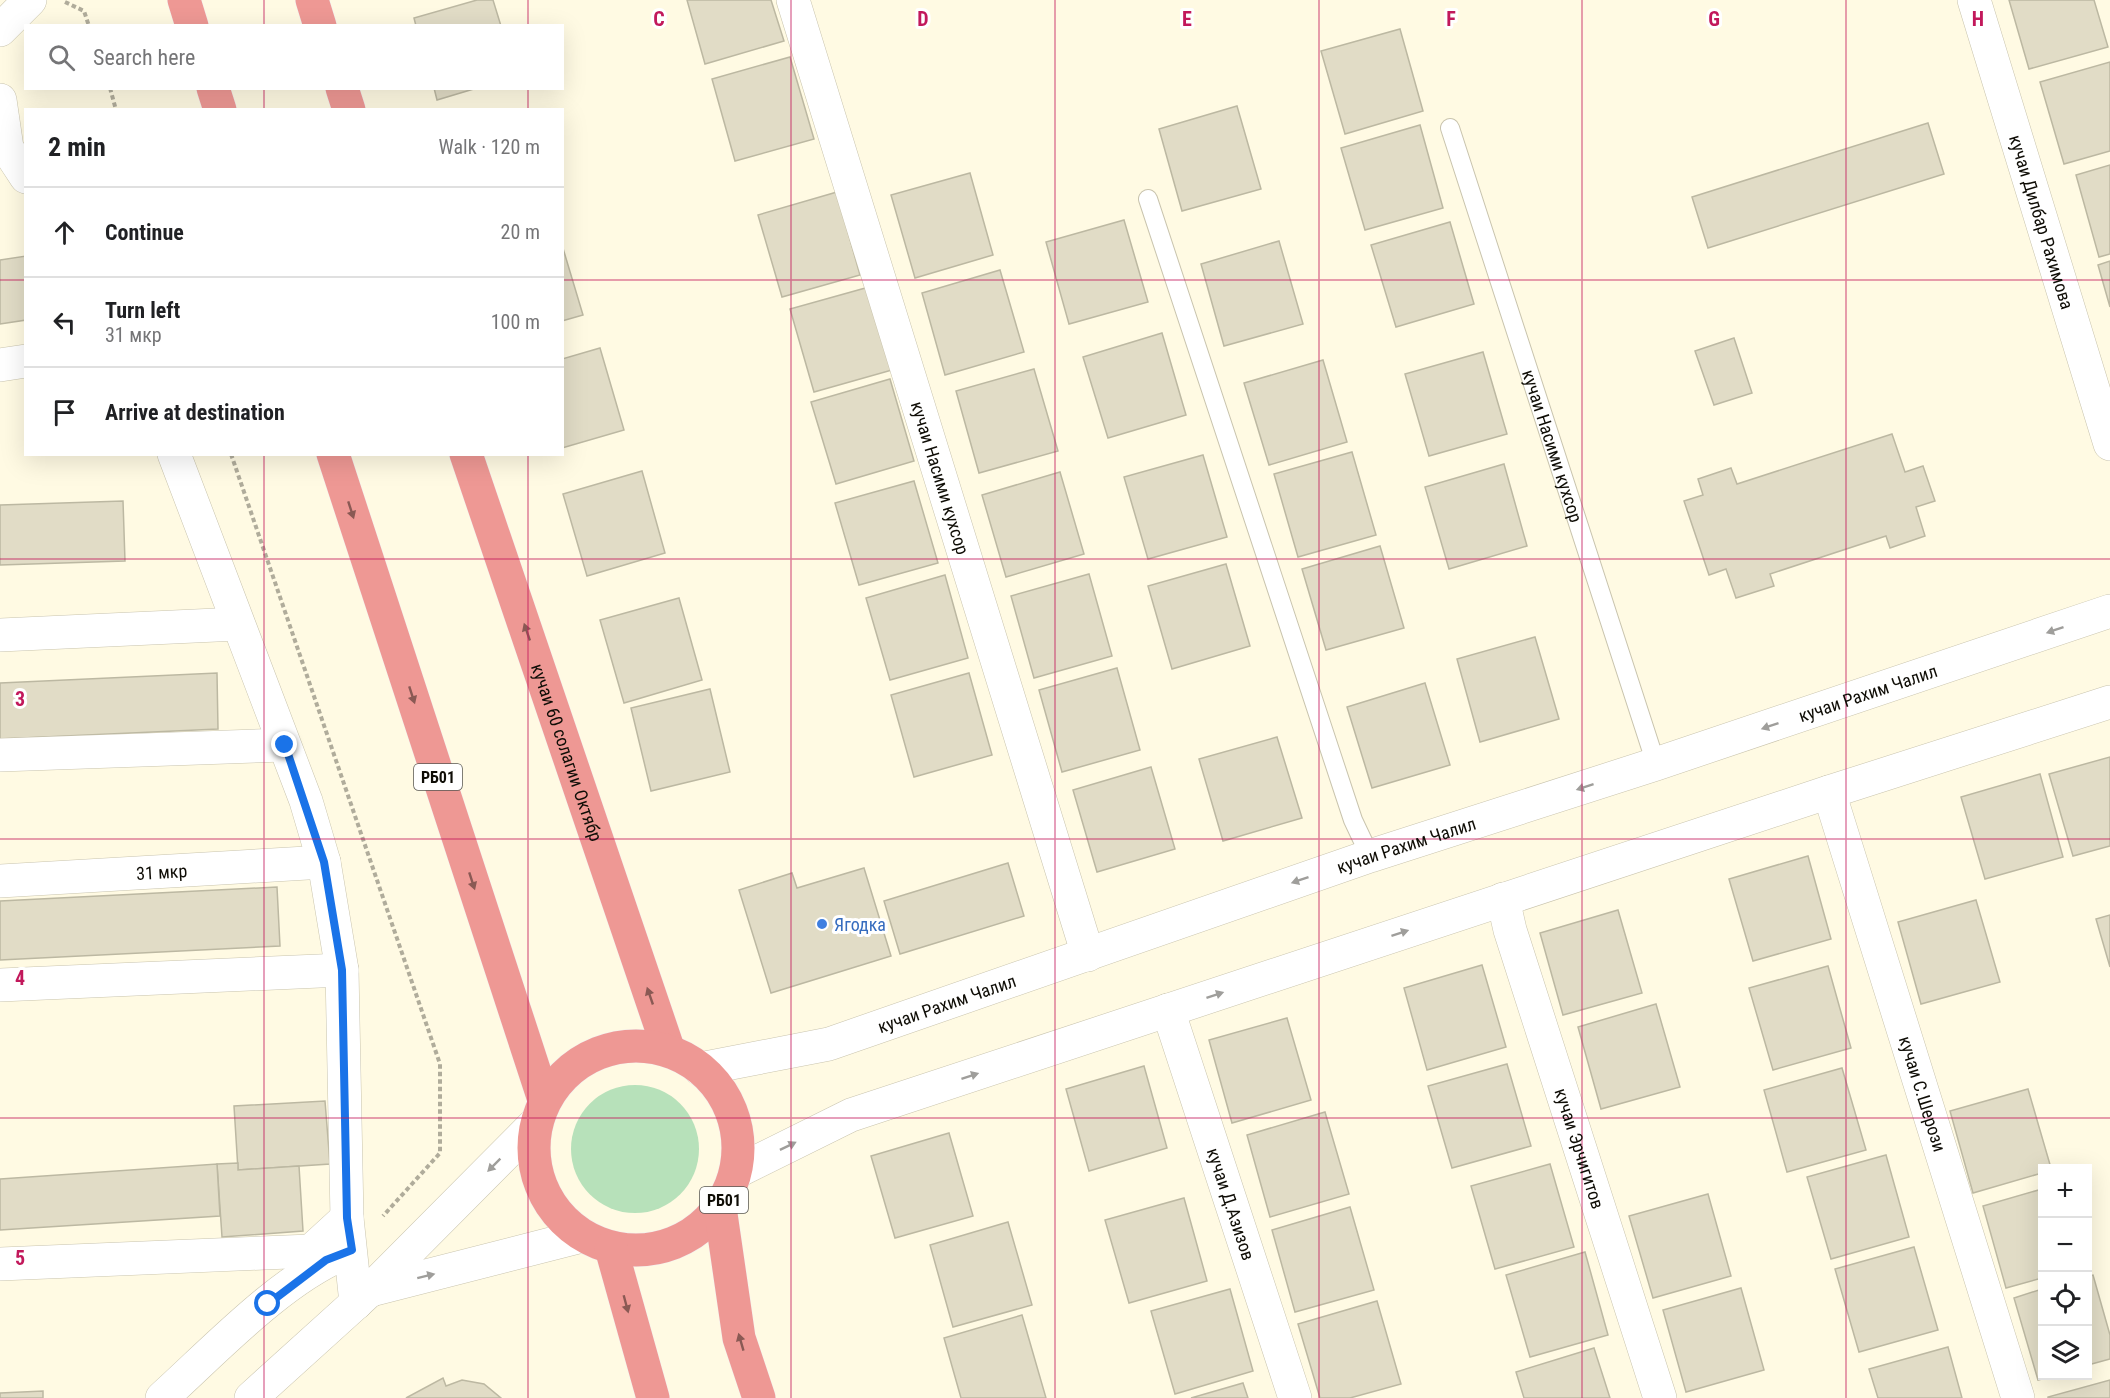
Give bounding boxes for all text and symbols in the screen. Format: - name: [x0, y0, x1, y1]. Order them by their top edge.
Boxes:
- text: C: [653, 7, 665, 31]
- text: D: [917, 7, 929, 31]
- text: E: [1182, 7, 1192, 31]
- text: F: [1446, 7, 1456, 31]
- text: G: [1708, 7, 1720, 31]
- text: H: [1972, 7, 1984, 31]
- search box: [24, 24, 564, 90]
- icon: search: [45, 41, 78, 74]
- text: Search here: [93, 45, 195, 70]
- text: 2 min: [48, 132, 106, 162]
- street label: кучаи Дилбар Рахимова: [2005, 132, 2079, 312]
- text: Walk · 120 m: [439, 135, 540, 159]
- icon: ahead: [48, 216, 81, 249]
- text: Continue: [105, 220, 184, 245]
- text: 20 m: [501, 220, 540, 244]
- text: Turn left: [105, 298, 180, 323]
- icon: left: [48, 306, 81, 339]
- text: 100 m: [491, 310, 540, 334]
- text: 31 мкр: [105, 323, 162, 347]
- street label: кучаи Насими кухсор: [1518, 367, 1587, 525]
- icon: arrive: [48, 396, 81, 429]
- street label: кучаи Насими кухсор: [907, 399, 974, 557]
- text: Arrive at destination: [105, 400, 285, 425]
- one-way arrow: [347, 501, 356, 519]
- one-way arrow: [521, 623, 531, 641]
- one-way arrow: [2045, 626, 2063, 635]
- street label: кучаи Рахим Чалил: [1796, 660, 1940, 726]
- street label: кучаи 60 солагии Октябр: [527, 661, 607, 844]
- one-way arrow: [407, 686, 417, 704]
- text: 3: [15, 687, 25, 711]
- one-way arrow: [1761, 721, 1779, 731]
- route end: [271, 731, 297, 757]
- road number: РБ01: [414, 764, 462, 790]
- one-way arrow: [1576, 783, 1594, 792]
- street label: кучаи Рахим Чалил: [1334, 812, 1478, 877]
- street label: 31 мкр: [136, 860, 188, 883]
- one-way arrow: [468, 872, 478, 890]
- one-way arrow: [1291, 876, 1309, 886]
- place label: Ягодка: [834, 914, 886, 935]
- marker: Ягодка: [815, 917, 829, 931]
- one-way arrow: [1391, 928, 1409, 937]
- text: 4: [15, 966, 25, 990]
- street label: кучаи Рахим Чалил: [875, 969, 1019, 1037]
- one-way arrow: [645, 987, 654, 1005]
- one-way arrow: [1206, 989, 1224, 999]
- street label: кучаи С.Шерози: [1895, 1033, 1951, 1154]
- one-way arrow: [961, 1071, 979, 1080]
- street label: кучаи Эрчигитов: [1551, 1085, 1609, 1211]
- one-way arrow: [780, 1141, 797, 1151]
- street label: кучаи Д.Азизов: [1203, 1145, 1260, 1263]
- one-way arrow: [487, 1158, 502, 1172]
- map controls: [2038, 1164, 2092, 1380]
- button: +: [2038, 1164, 2092, 1218]
- road number: РБ01: [700, 1187, 748, 1213]
- button: −: [2038, 1218, 2092, 1272]
- text: 5: [15, 1246, 25, 1270]
- one-way arrow: [417, 1271, 435, 1280]
- button: locate: [2038, 1272, 2092, 1326]
- route start: [254, 1290, 280, 1316]
- one-way arrow: [622, 1296, 631, 1314]
- button: layers: [2038, 1326, 2092, 1380]
- one-way arrow: [736, 1333, 745, 1351]

